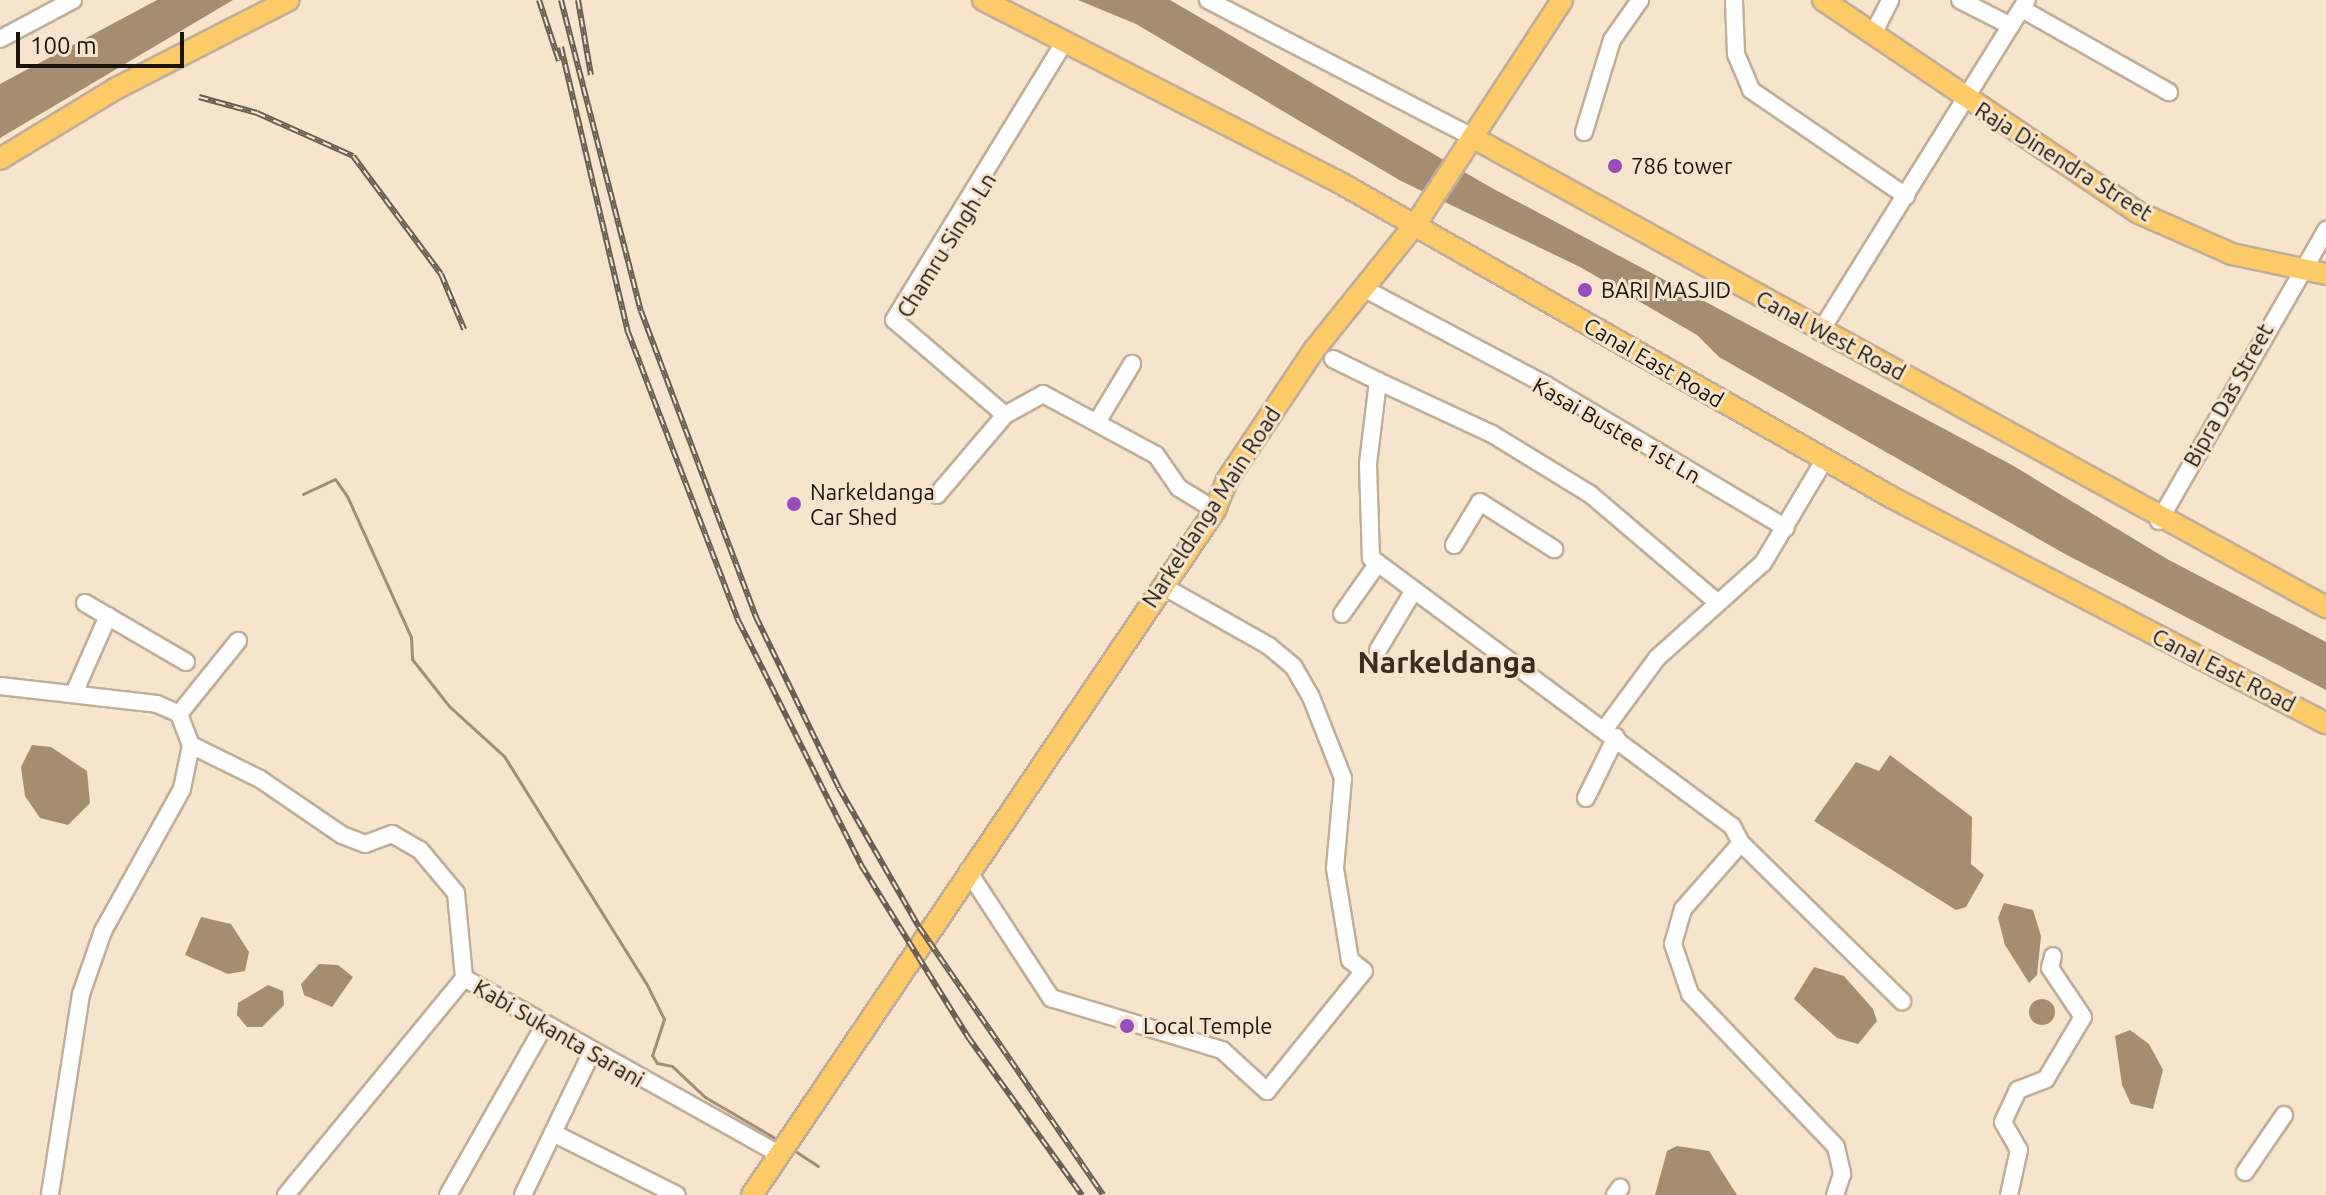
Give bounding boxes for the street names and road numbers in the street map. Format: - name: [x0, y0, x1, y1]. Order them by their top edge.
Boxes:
- street label: Raja Dinendra Street: [1971, 96, 2157, 226]
- street label: Chamru Singh Ln: [891, 168, 1001, 322]
- street label: Canal West Road: [1752, 284, 1910, 386]
- street label: Canal East Road: [1579, 311, 1729, 413]
- street label: Bipra Das Street: [2178, 319, 2278, 471]
- street label: Kasai Bustee 1st Ln: [1528, 371, 1706, 489]
- street label: Narkeldanga Main Road: [1136, 402, 1286, 612]
- street label: Canal East Road: [2148, 623, 2300, 717]
- street label: Kabi Sukanta Sarani: [469, 973, 649, 1093]

